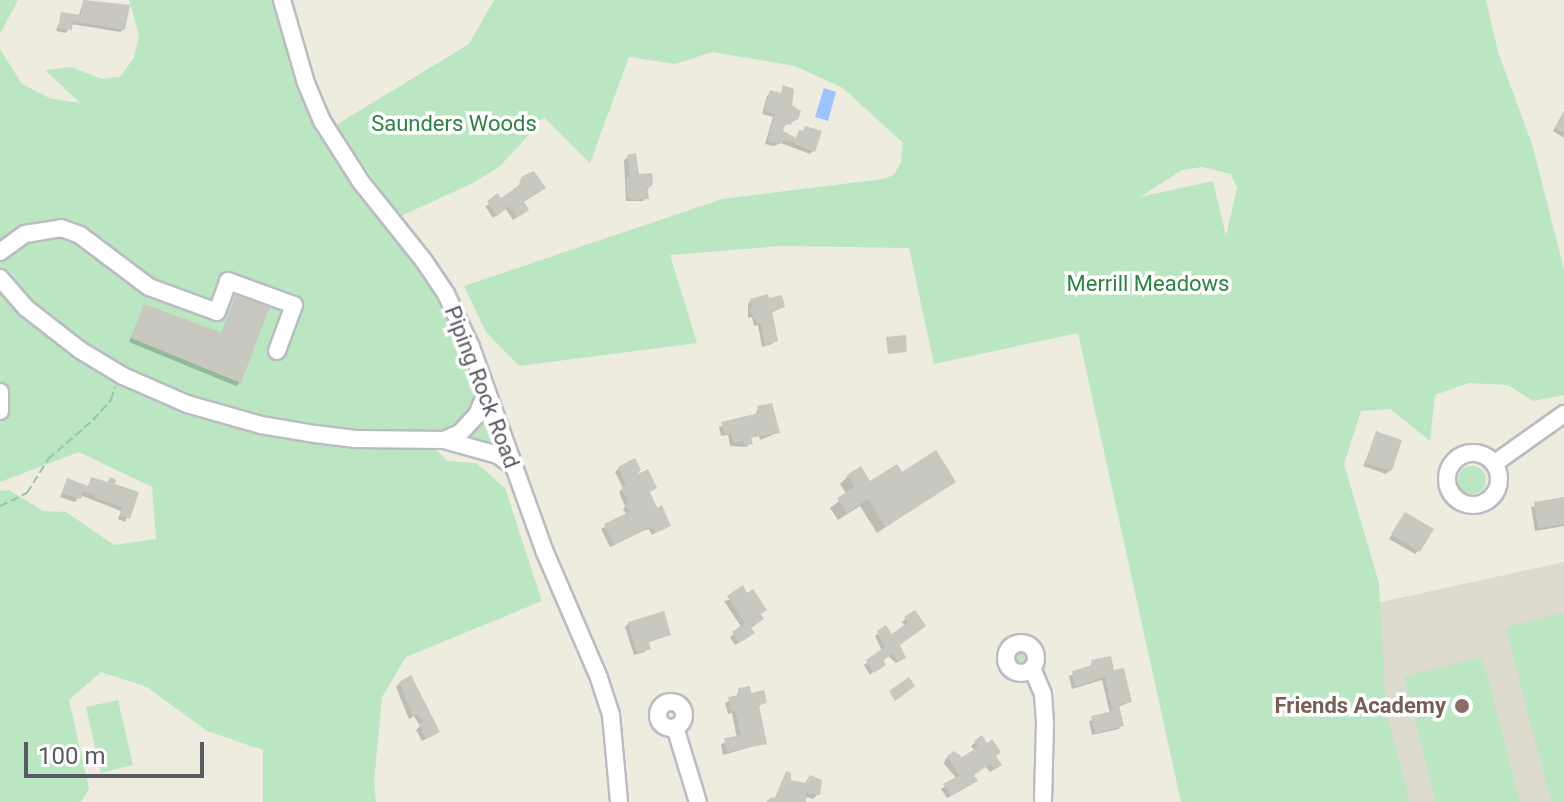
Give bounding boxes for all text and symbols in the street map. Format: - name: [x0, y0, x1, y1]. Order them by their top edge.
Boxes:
- park label: Saunders Woods: [371, 111, 537, 137]
- park label: Merrill Meadows: [1067, 271, 1229, 297]
- street label: Piping Rock Road: [439, 302, 525, 472]
- place label: Friends Academy: [1275, 693, 1446, 719]
- marker: Friends Academy: [1453, 697, 1471, 715]
- scale bar: [28, 726, 208, 776]
- text: 100 m: [38, 742, 105, 770]

